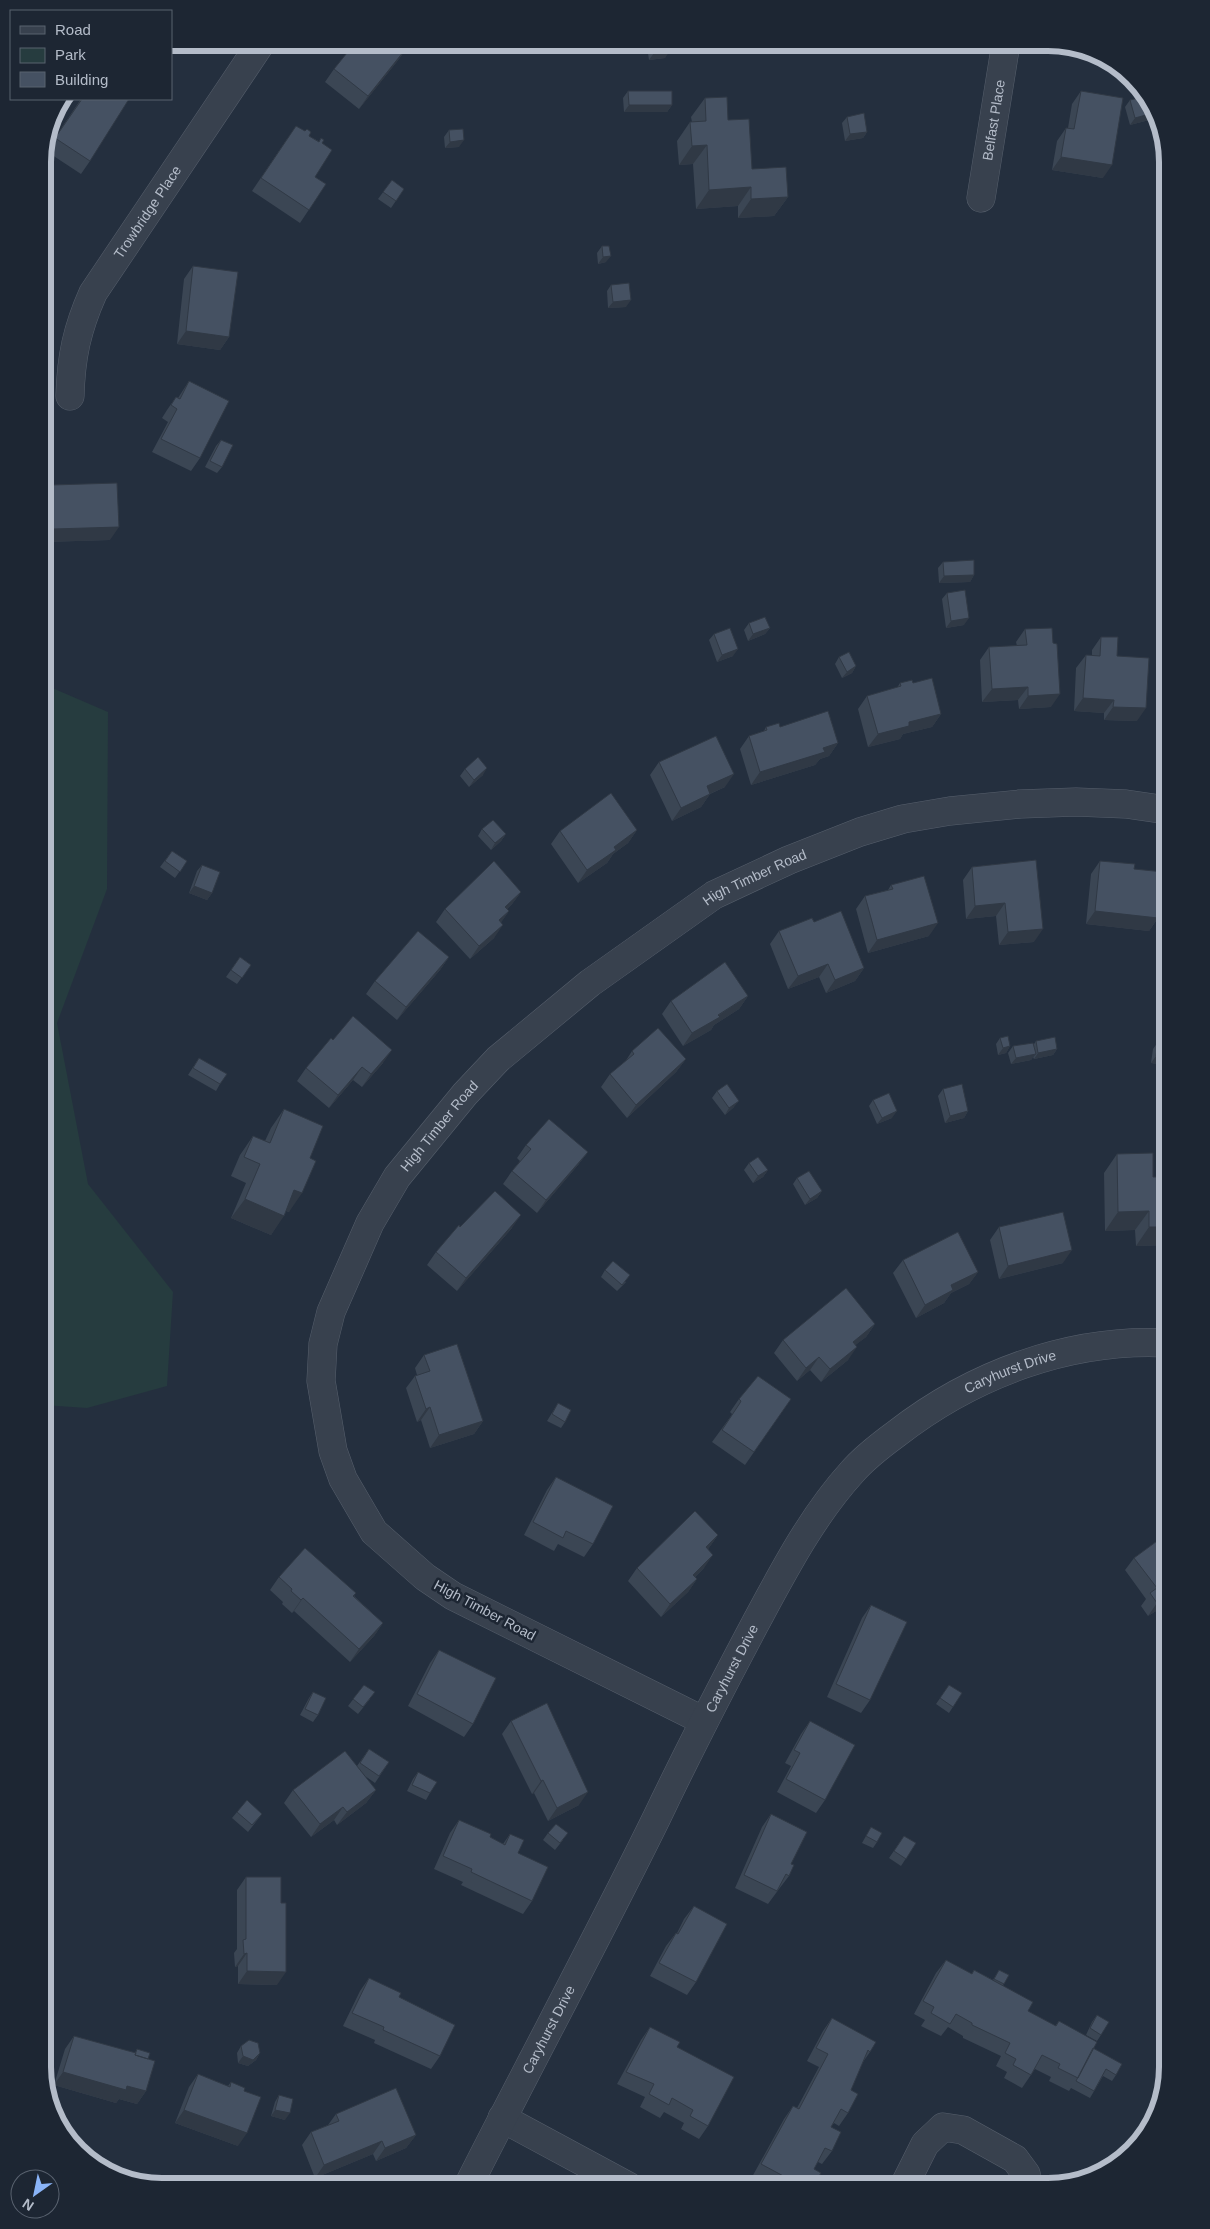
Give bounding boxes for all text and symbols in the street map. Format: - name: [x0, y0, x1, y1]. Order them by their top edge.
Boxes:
- legend: [10, 10, 172, 100]
- text: Road: [55, 21, 91, 38]
- text: Park: [55, 46, 86, 63]
- text: Building: [55, 71, 108, 88]
- street label: Belfast Place: [979, 78, 1008, 162]
- street label: Trowbridge Place: [111, 162, 185, 261]
- street label: High Timber Road: [699, 846, 809, 909]
- street label: High Timber Road: [397, 1077, 481, 1175]
- street label: Caryhurst Drive: [961, 1347, 1058, 1397]
- street label: High Timber Road: [431, 1576, 539, 1644]
- street label: Caryhurst Drive: [702, 1621, 762, 1715]
- street label: Caryhurst Drive: [519, 1982, 578, 2076]
- north arrow: [10, 2169, 60, 2219]
- text: N: [19, 2195, 37, 2214]

